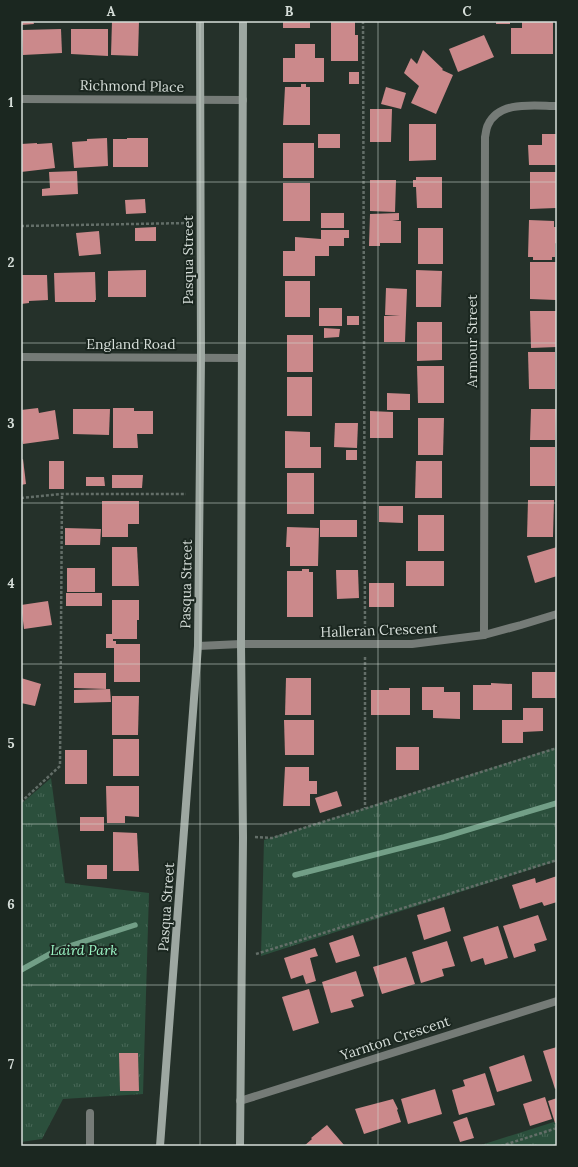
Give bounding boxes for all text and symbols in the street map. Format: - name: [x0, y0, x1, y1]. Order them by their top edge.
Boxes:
- text: A: [107, 3, 116, 20]
- text: B: [285, 3, 294, 20]
- text: C: [463, 3, 472, 20]
- street label: Richmond Place: [80, 76, 185, 96]
- text: 1: [8, 94, 14, 111]
- street label: Pasqua Street: [179, 215, 197, 305]
- text: 2: [8, 254, 15, 271]
- street label: Armour Street: [463, 294, 481, 389]
- street label: England Road: [86, 335, 176, 353]
- text: 3: [7, 415, 15, 432]
- street label: Pasqua Street: [176, 539, 196, 629]
- text: 4: [7, 575, 15, 592]
- street label: Halleran Crescent: [320, 619, 438, 641]
- text: 5: [7, 735, 15, 752]
- street label: Pasqua Street: [154, 861, 178, 952]
- text: 6: [7, 896, 15, 913]
- park label: Laird Park: [50, 941, 118, 959]
- street label: Yarnton Crescent: [337, 1012, 453, 1065]
- text: 7: [8, 1056, 14, 1073]

